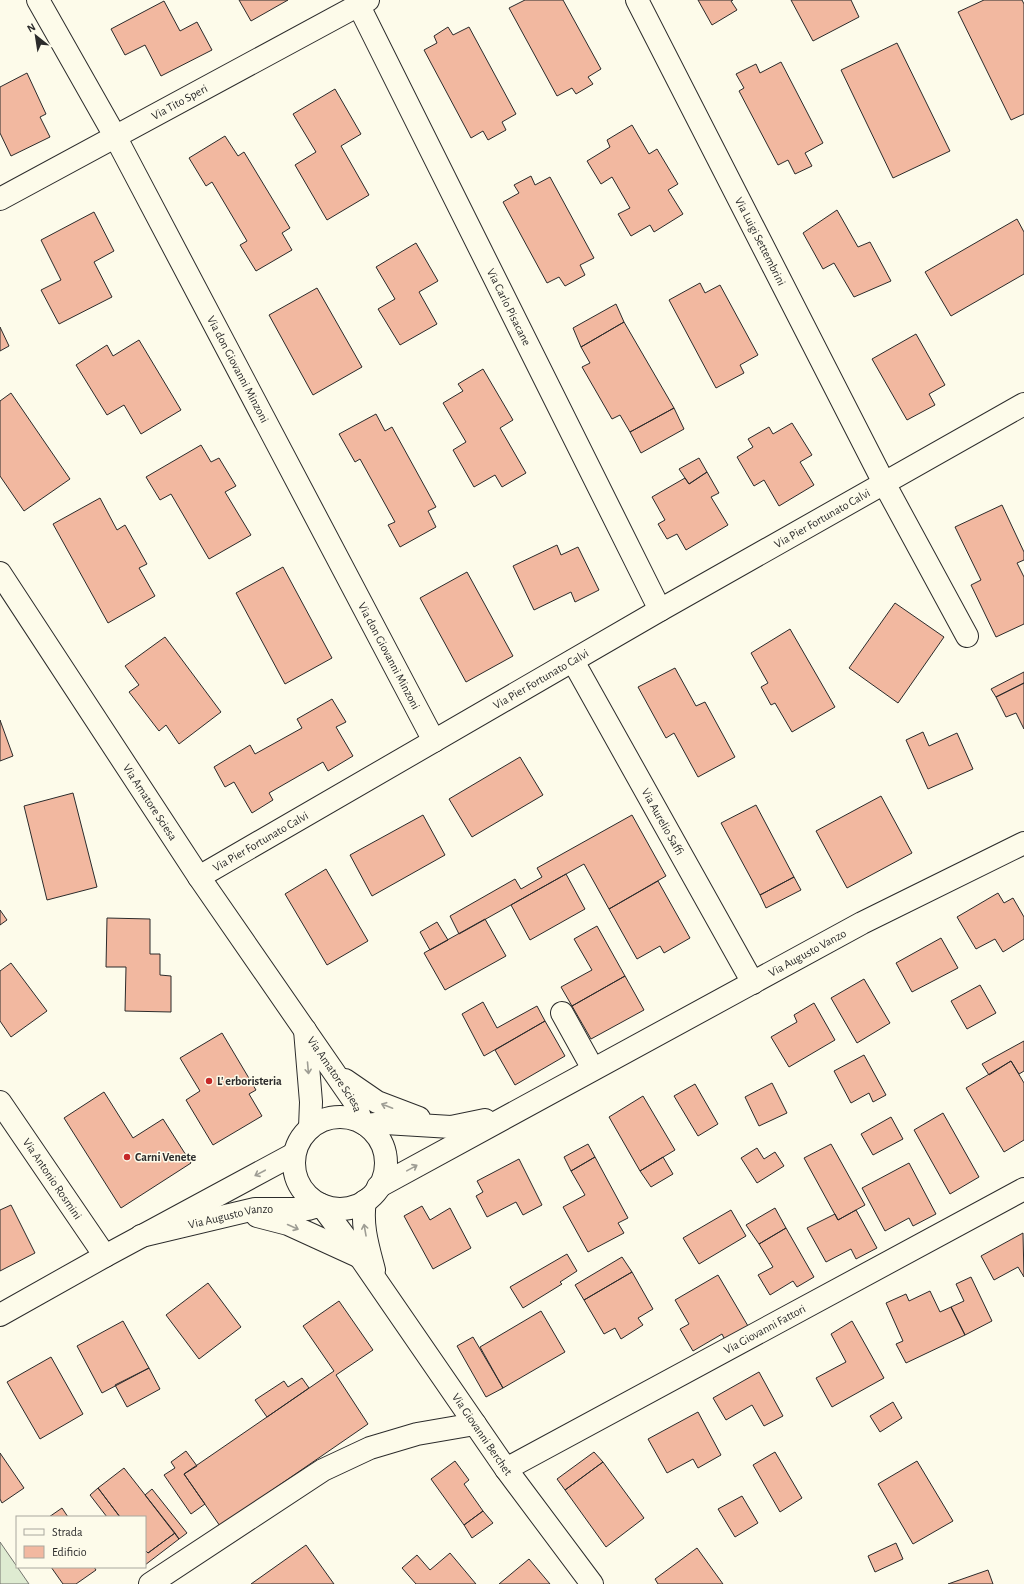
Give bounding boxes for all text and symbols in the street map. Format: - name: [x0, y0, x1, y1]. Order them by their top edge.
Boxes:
- north arrow: [16, 16, 56, 56]
- text: N: [25, 21, 37, 34]
- street label: Via Tito Speri: [149, 82, 209, 122]
- street label: Via Luigi Settembrini: [733, 195, 788, 287]
- street label: Via Carlo Pisacane: [485, 266, 533, 347]
- street label: Via don Giovanni Minzoni: [205, 314, 271, 425]
- street label: Via Pier Fortunato Calvi: [772, 486, 872, 550]
- street label: Via don Giovanni Minzoni: [356, 600, 422, 711]
- street label: Via Pier Fortunato Calvi: [491, 647, 591, 711]
- street label: Via Amatore Sciesa: [121, 762, 180, 843]
- street label: Via Aurelio Saffi: [639, 786, 686, 857]
- street label: Via Pier Fortunato Calvi: [211, 809, 310, 874]
- street label: Via Augusto Vanzo: [766, 927, 848, 979]
- street label: Via Amatore Sciesa: [305, 1034, 364, 1114]
- one-way arrow: [305, 1061, 312, 1074]
- place label: L' erboristeria: [217, 1075, 282, 1087]
- marker: L' erboristeria: [204, 1076, 214, 1086]
- one-way arrow: [382, 1102, 394, 1110]
- street label: Via Antonio Rosmini: [21, 1136, 84, 1221]
- place label: Carni Venete: [135, 1151, 197, 1163]
- marker: Carni Venete: [122, 1152, 132, 1162]
- one-way arrow: [406, 1164, 418, 1172]
- one-way arrow: [254, 1169, 266, 1177]
- street label: Via Augusto Vanzo: [187, 1203, 273, 1231]
- one-way arrow: [360, 1223, 368, 1236]
- one-way arrow: [286, 1224, 298, 1231]
- street label: Via Giovanni Fattori: [722, 1302, 808, 1356]
- street label: Via Giovanni Berchet: [450, 1391, 515, 1478]
- legend: [16, 1516, 146, 1568]
- text: Strada: [52, 1526, 83, 1538]
- text: Edificio: [52, 1546, 87, 1558]

